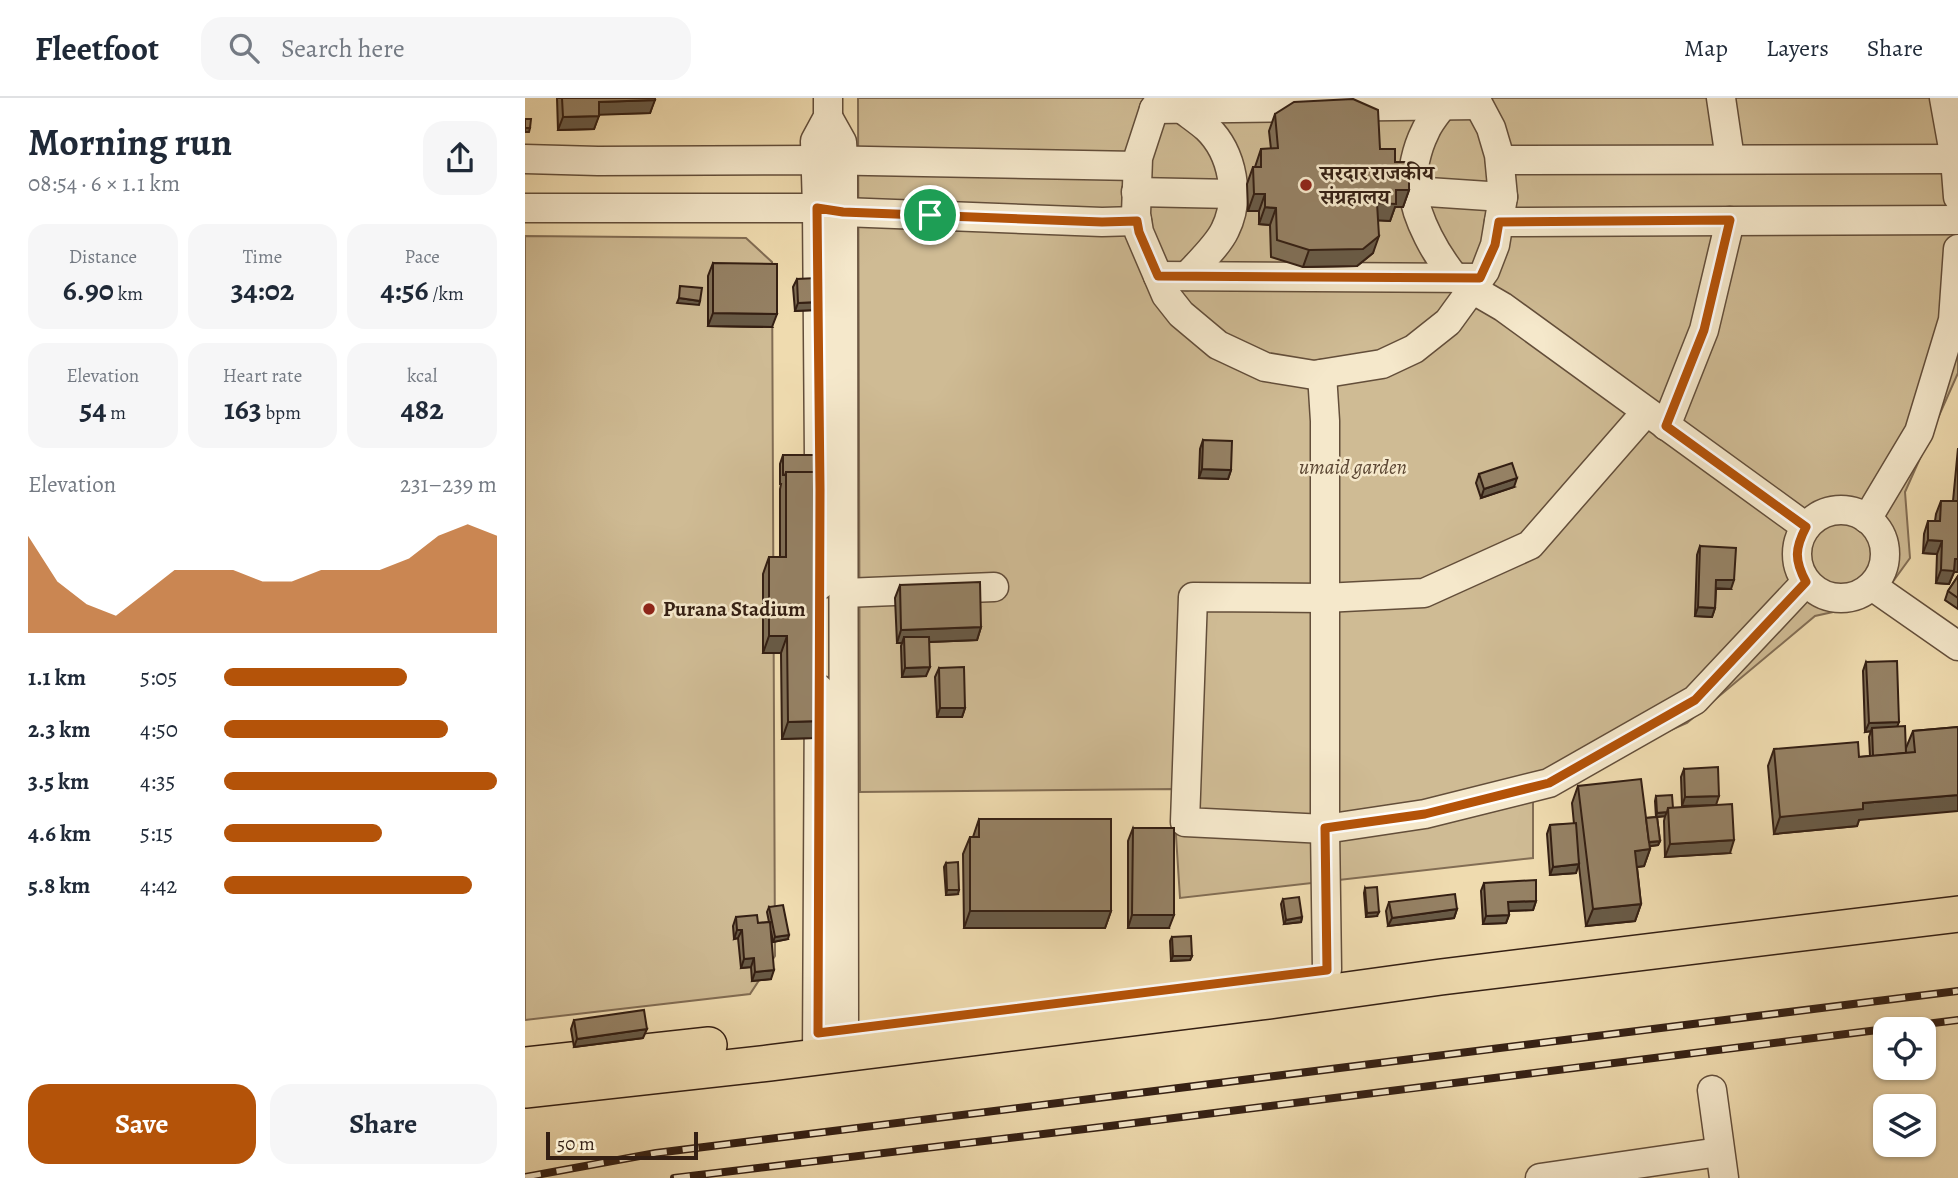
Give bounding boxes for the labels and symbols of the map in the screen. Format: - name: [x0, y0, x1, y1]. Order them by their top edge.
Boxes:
- place label: सरदार राजकीय संग्रहालय: [1318, 159, 1435, 211]
- marker: सरदार राजकीय संग्रहालय: [1298, 177, 1314, 193]
- pin: [900, 185, 960, 245]
- park label: umaid garden: [1299, 453, 1407, 481]
- place label: Purana Stadium: [663, 595, 806, 623]
- marker: Purana Stadium: [641, 601, 657, 617]
- scale bar: [546, 1129, 698, 1161]

